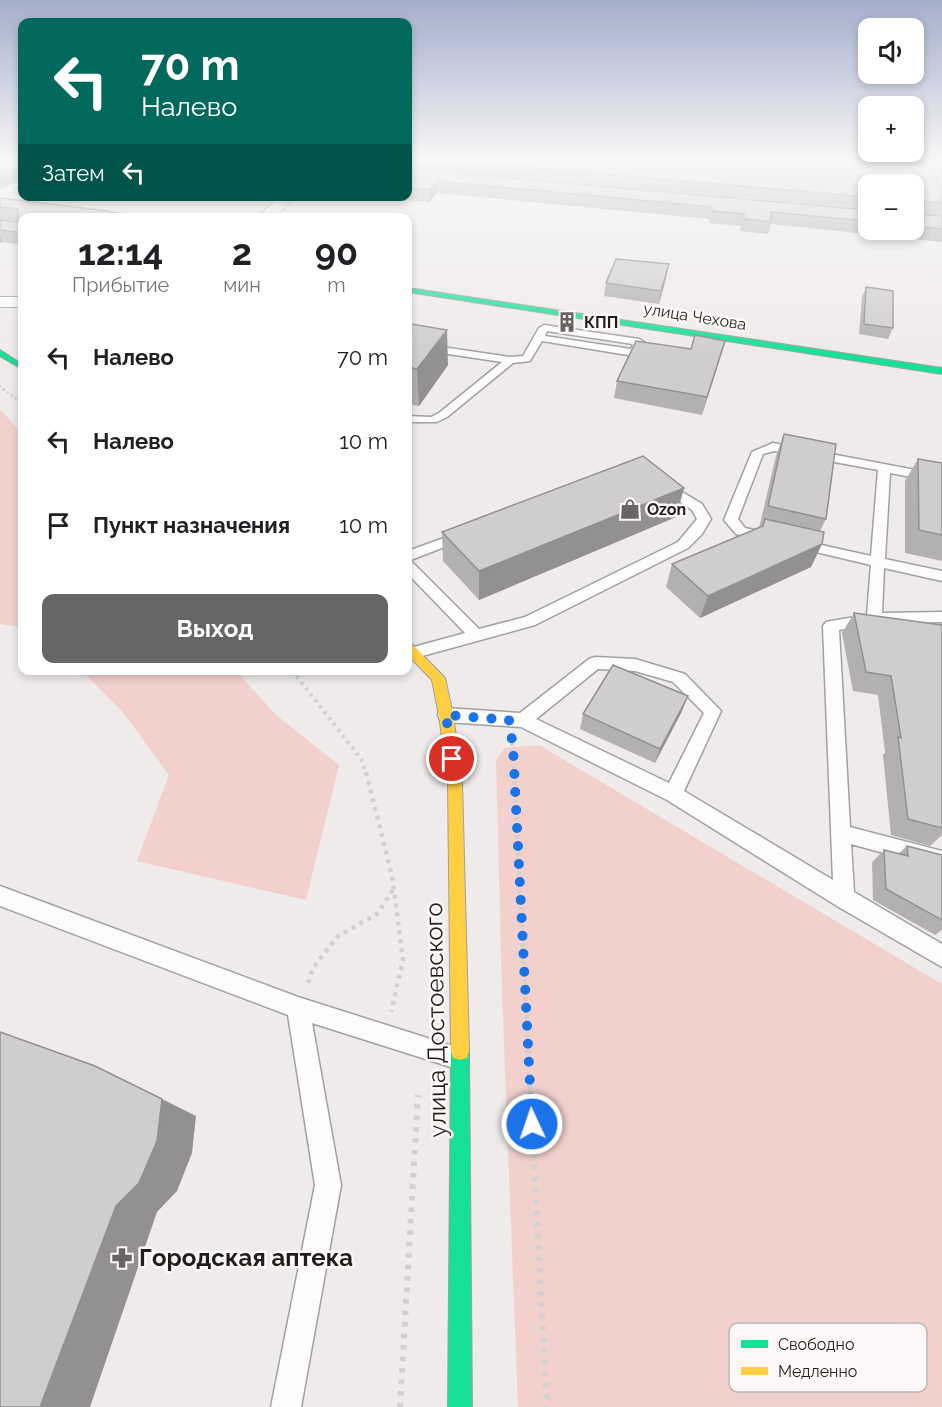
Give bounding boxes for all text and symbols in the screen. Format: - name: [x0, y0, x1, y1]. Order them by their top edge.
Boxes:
- map controls: [858, 18, 924, 240]
- button: sound: [858, 18, 924, 84]
- text: 70 m: [141, 41, 240, 90]
- icon: left: [42, 42, 120, 120]
- text: Налево: [141, 91, 237, 122]
- button: +: [858, 96, 924, 162]
- icon: left: [117, 156, 150, 189]
- text: Затем: [42, 160, 105, 186]
- button: −: [858, 174, 924, 240]
- text: 12:14: [78, 231, 163, 273]
- text: 2: [232, 231, 252, 273]
- text: 90: [315, 231, 358, 273]
- text: Прибытие: [72, 273, 169, 297]
- text: мин: [223, 273, 261, 297]
- text: m: [327, 273, 346, 297]
- street label: улица Чехова: [642, 299, 748, 334]
- building icon: КПП: [555, 310, 579, 334]
- place label: КПП: [584, 313, 618, 332]
- icon: left: [42, 341, 75, 374]
- text: Налево: [93, 344, 174, 370]
- text: 70 m: [337, 344, 388, 370]
- icon: left: [42, 425, 75, 458]
- text: Налево: [93, 428, 174, 454]
- text: 10 m: [339, 428, 388, 454]
- shop icon: Ozon: [618, 497, 642, 521]
- place label: Ozon: [647, 500, 686, 519]
- icon: arrive: [42, 509, 75, 542]
- text: Пункт назначения: [93, 512, 290, 538]
- text: 10 m: [339, 512, 388, 538]
- button: Выход: [42, 594, 388, 663]
- pin: [426, 733, 477, 784]
- icon: arrive: [435, 742, 468, 775]
- street label: улица Достоевского: [419, 902, 452, 1138]
- position arrow: [500, 1092, 564, 1156]
- place label: Городская аптека: [139, 1243, 353, 1272]
- pharmacy icon: Городская аптека: [110, 1246, 134, 1270]
- legend: [729, 1323, 927, 1392]
- text: Свободно: [778, 1335, 854, 1354]
- text: Медленно: [778, 1362, 857, 1381]

